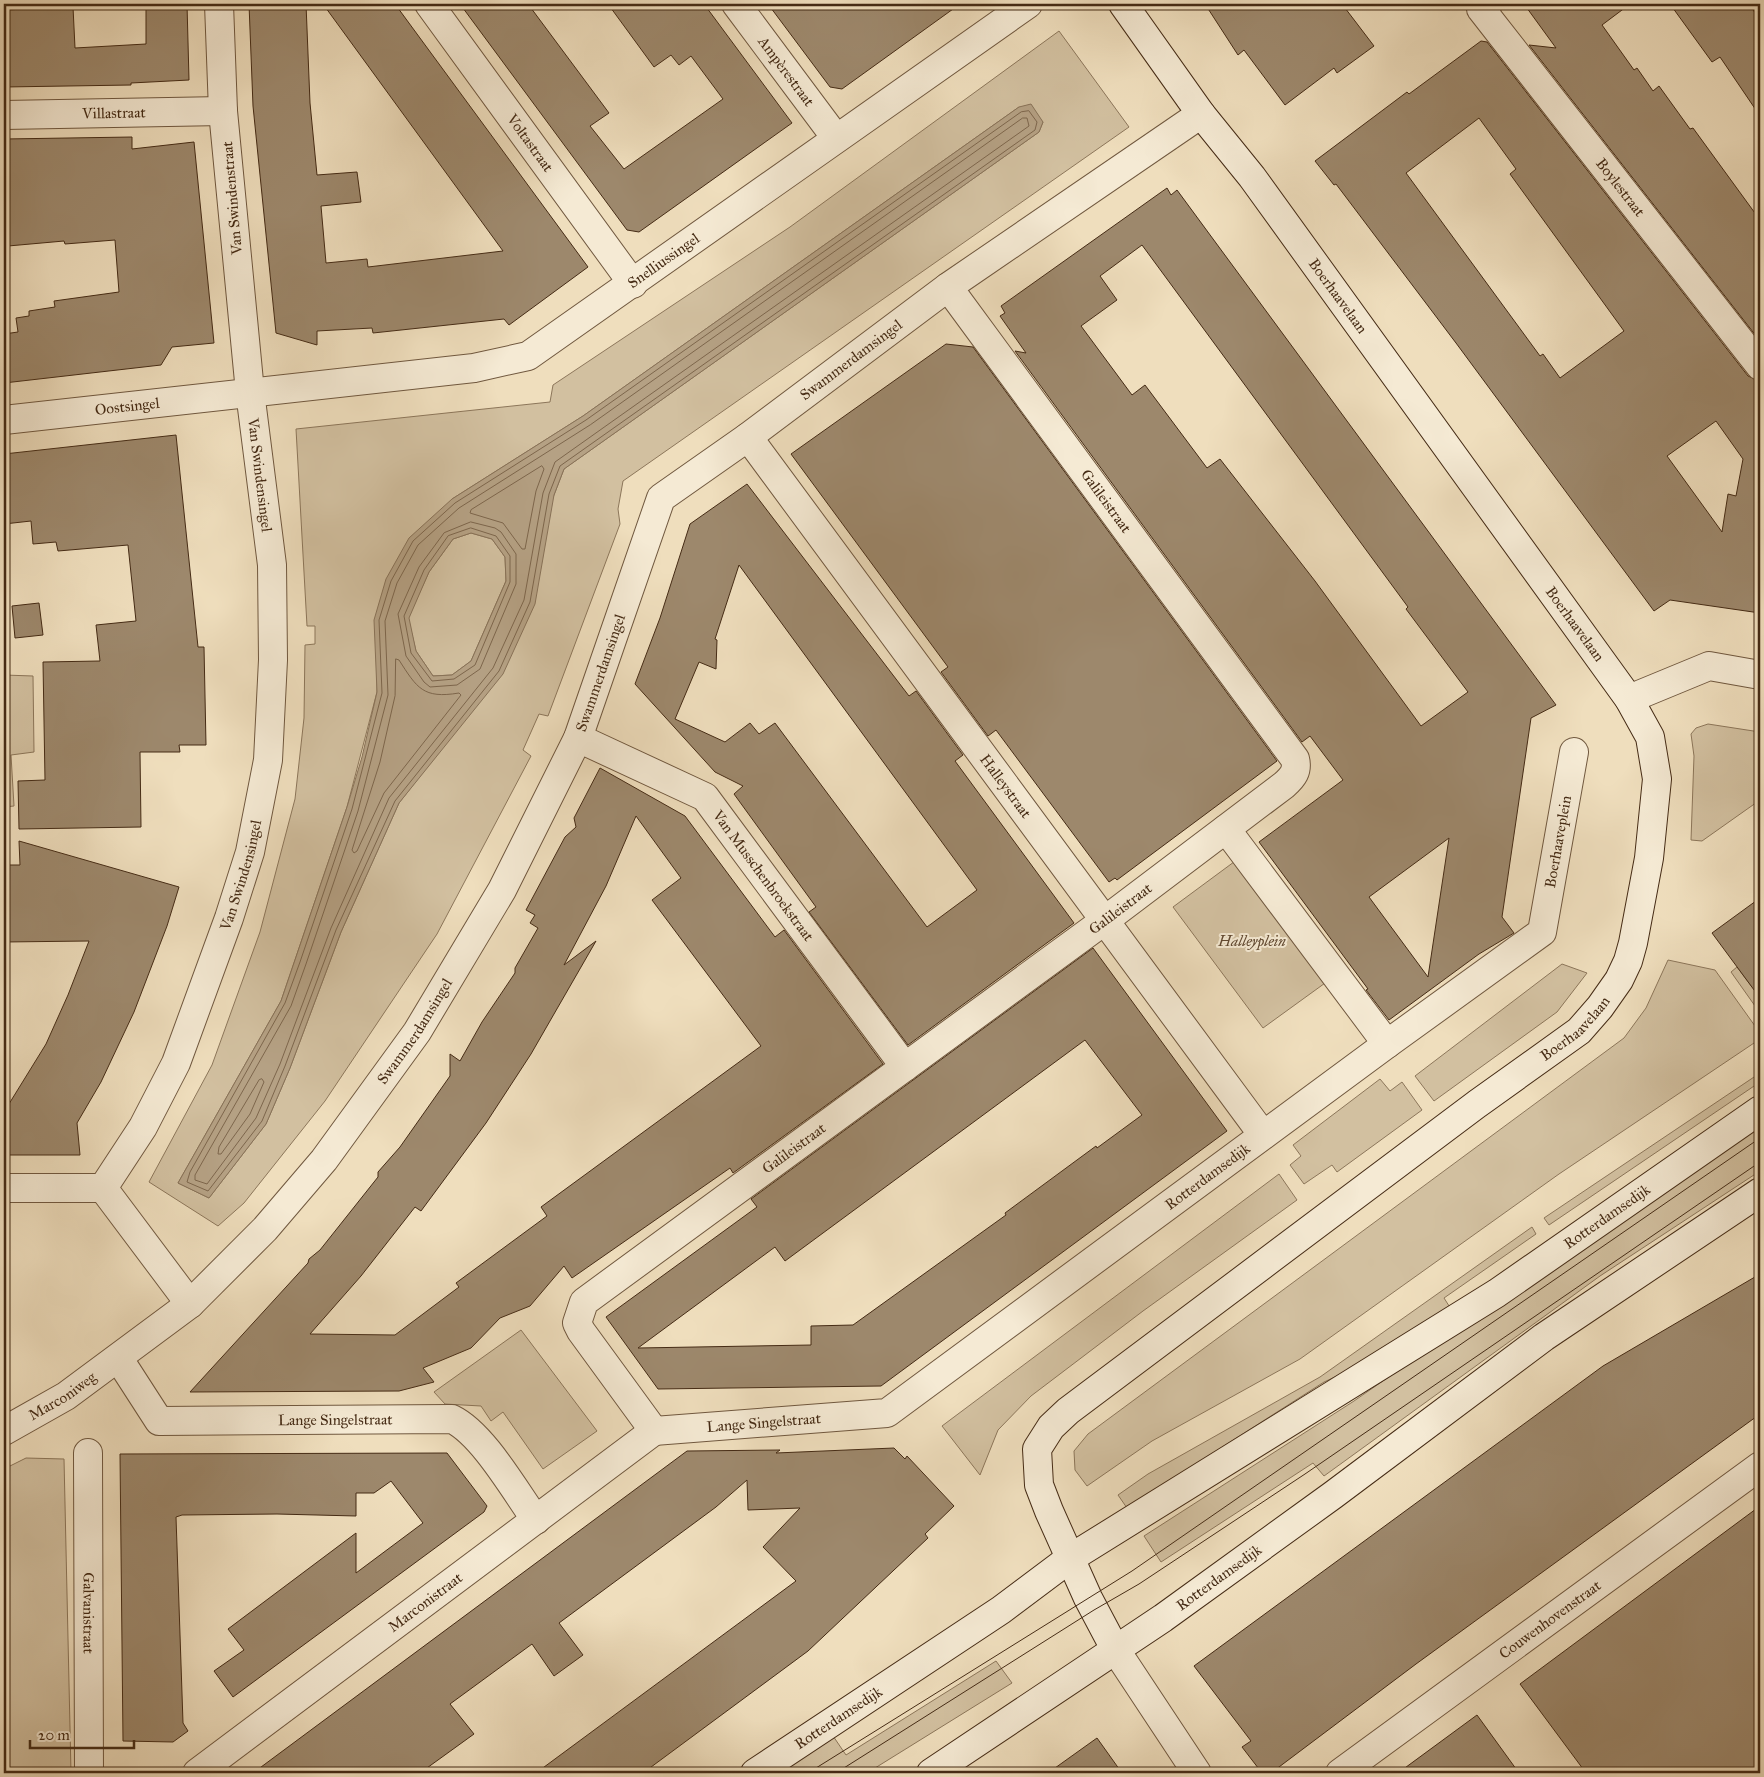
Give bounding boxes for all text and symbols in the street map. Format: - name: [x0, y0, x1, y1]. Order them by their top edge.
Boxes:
- street label: Ampèrestraat: [754, 32, 819, 110]
- street label: Villastraat: [81, 103, 147, 123]
- street label: Voltastraat: [503, 110, 558, 176]
- street label: Van Swindenstraat: [218, 140, 246, 256]
- street label: Boylestraat: [1592, 155, 1649, 221]
- street label: Snelliussingel: [624, 229, 704, 292]
- street label: Boerhaavelaan: [1305, 255, 1371, 337]
- street label: Swammerdamsingel: [796, 315, 906, 404]
- street label: Oostsingel: [94, 394, 161, 419]
- street label: Van Swindensingel: [244, 416, 276, 534]
- street label: Galileistraat: [1077, 466, 1136, 537]
- street label: Boerhaavelaan: [1542, 583, 1608, 665]
- street label: Swammerdamsingel: [572, 611, 629, 734]
- street label: Halleystraat: [976, 751, 1036, 822]
- street label: Boerhaaveplein: [1541, 794, 1575, 889]
- street label: Van Musschenbroekstraat: [708, 806, 818, 945]
- street label: Van Swindensingel: [216, 817, 265, 934]
- street label: Galileistraat: [1085, 879, 1156, 938]
- park label: Halleyplein: [1217, 932, 1286, 951]
- street label: Swammerdamsingel: [373, 974, 457, 1088]
- street label: Boerhaavelaan: [1537, 993, 1614, 1065]
- street label: Galileistraat: [759, 1119, 830, 1177]
- street label: Rotterdamsedijk: [1162, 1139, 1253, 1214]
- street label: Rotterdamsedijk: [1560, 1180, 1654, 1253]
- street label: Marconiweg: [26, 1367, 100, 1424]
- street label: Lange Singelstraat: [706, 1409, 822, 1436]
- street label: Lange Singelstraat: [278, 1410, 393, 1429]
- street label: Rotterdamsedijk: [1173, 1541, 1265, 1614]
- street label: Marconistraat: [385, 1568, 466, 1636]
- street label: Galvanistraat: [79, 1572, 98, 1654]
- street label: Couwenhovenstraat: [1495, 1576, 1605, 1663]
- street label: Rotterdamsedijk: [791, 1682, 885, 1753]
- scale bar: [30, 1717, 134, 1749]
- text: 20 m: [38, 1726, 70, 1744]

